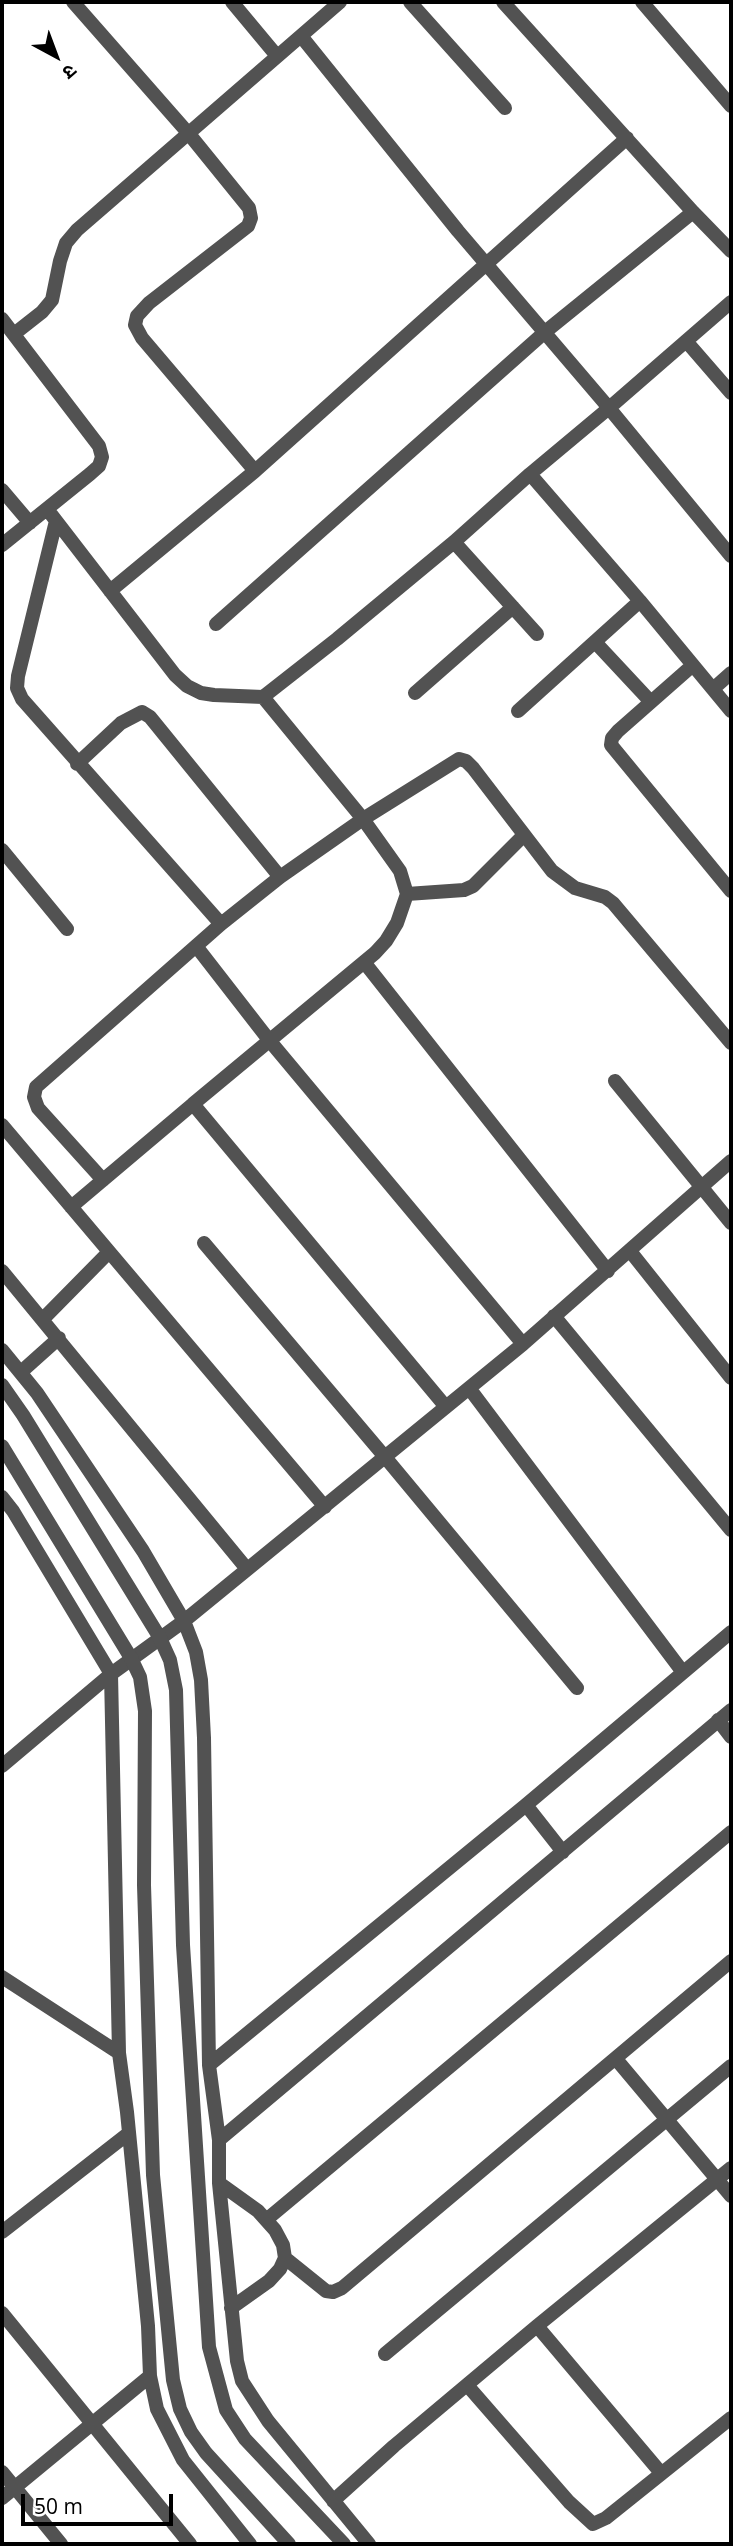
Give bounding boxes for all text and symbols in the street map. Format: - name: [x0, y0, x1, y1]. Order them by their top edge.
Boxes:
- north arrow: [21, 21, 91, 91]
- text: उ: [57, 58, 83, 85]
- scale bar: [24, 2480, 177, 2524]
- text: 50 m: [34, 2492, 83, 2520]

